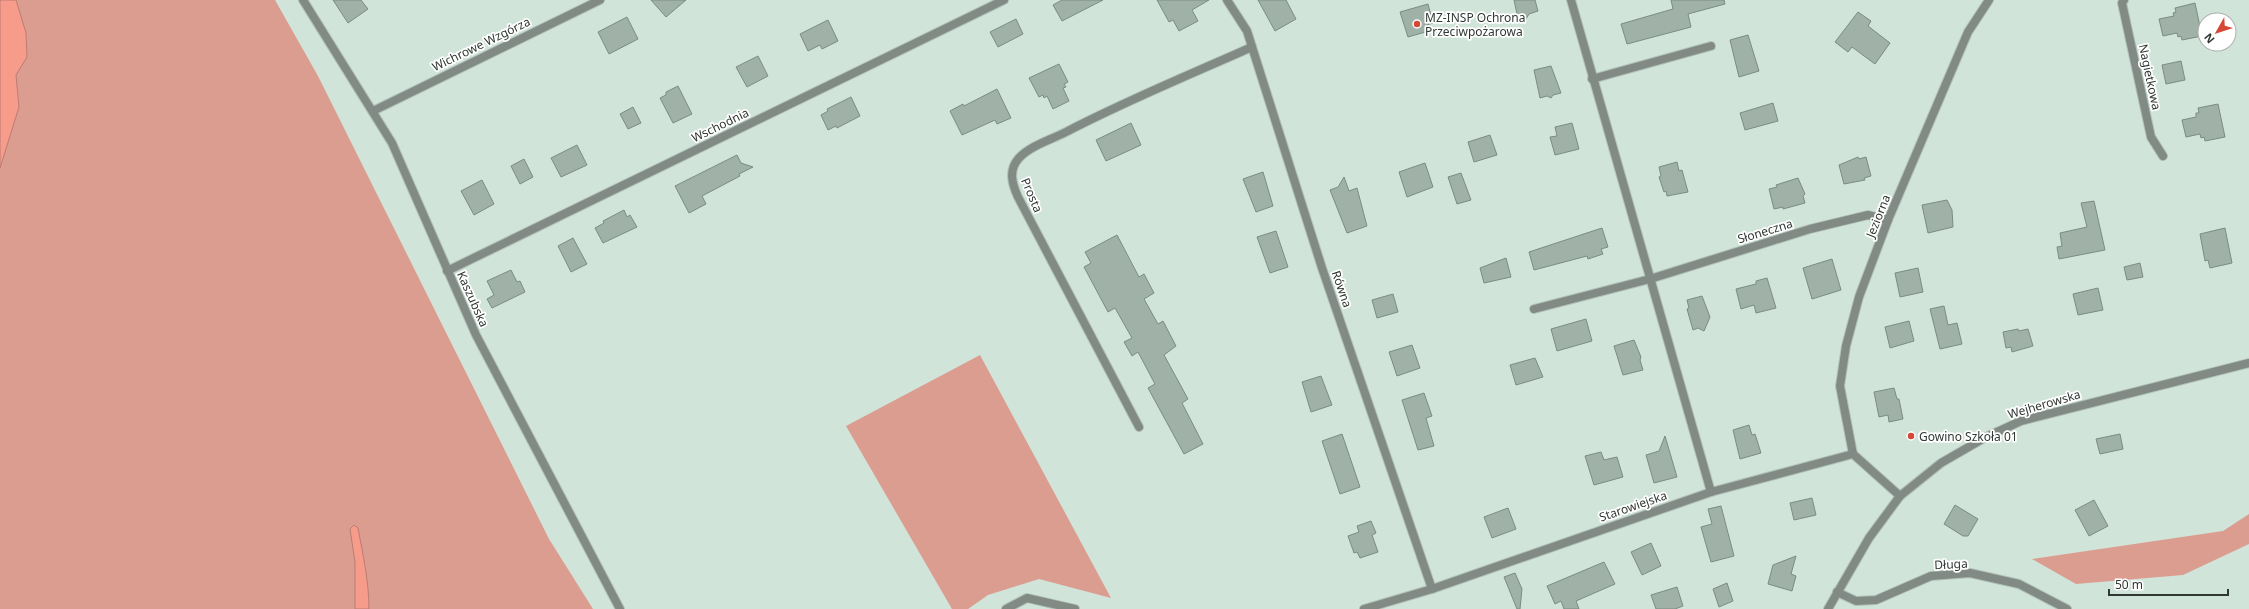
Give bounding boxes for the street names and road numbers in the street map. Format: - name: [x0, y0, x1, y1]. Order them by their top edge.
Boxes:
- street label: Wichrowe Wzgórza: [429, 13, 533, 75]
- street label: Nagietkowa: [2135, 42, 2165, 112]
- street label: Wschodnia: [688, 104, 752, 146]
- street label: Prosta: [1017, 175, 1047, 215]
- street label: Jeziorna: [1861, 192, 1894, 241]
- street label: Słoneczna: [1735, 215, 1795, 247]
- street label: Kaszubska: [453, 268, 493, 330]
- street label: Równa: [1328, 268, 1356, 310]
- street label: Wejherowska: [2006, 385, 2082, 423]
- street label: Starowiejska: [1597, 486, 1669, 526]
- street label: Długa: [1934, 555, 1968, 573]

